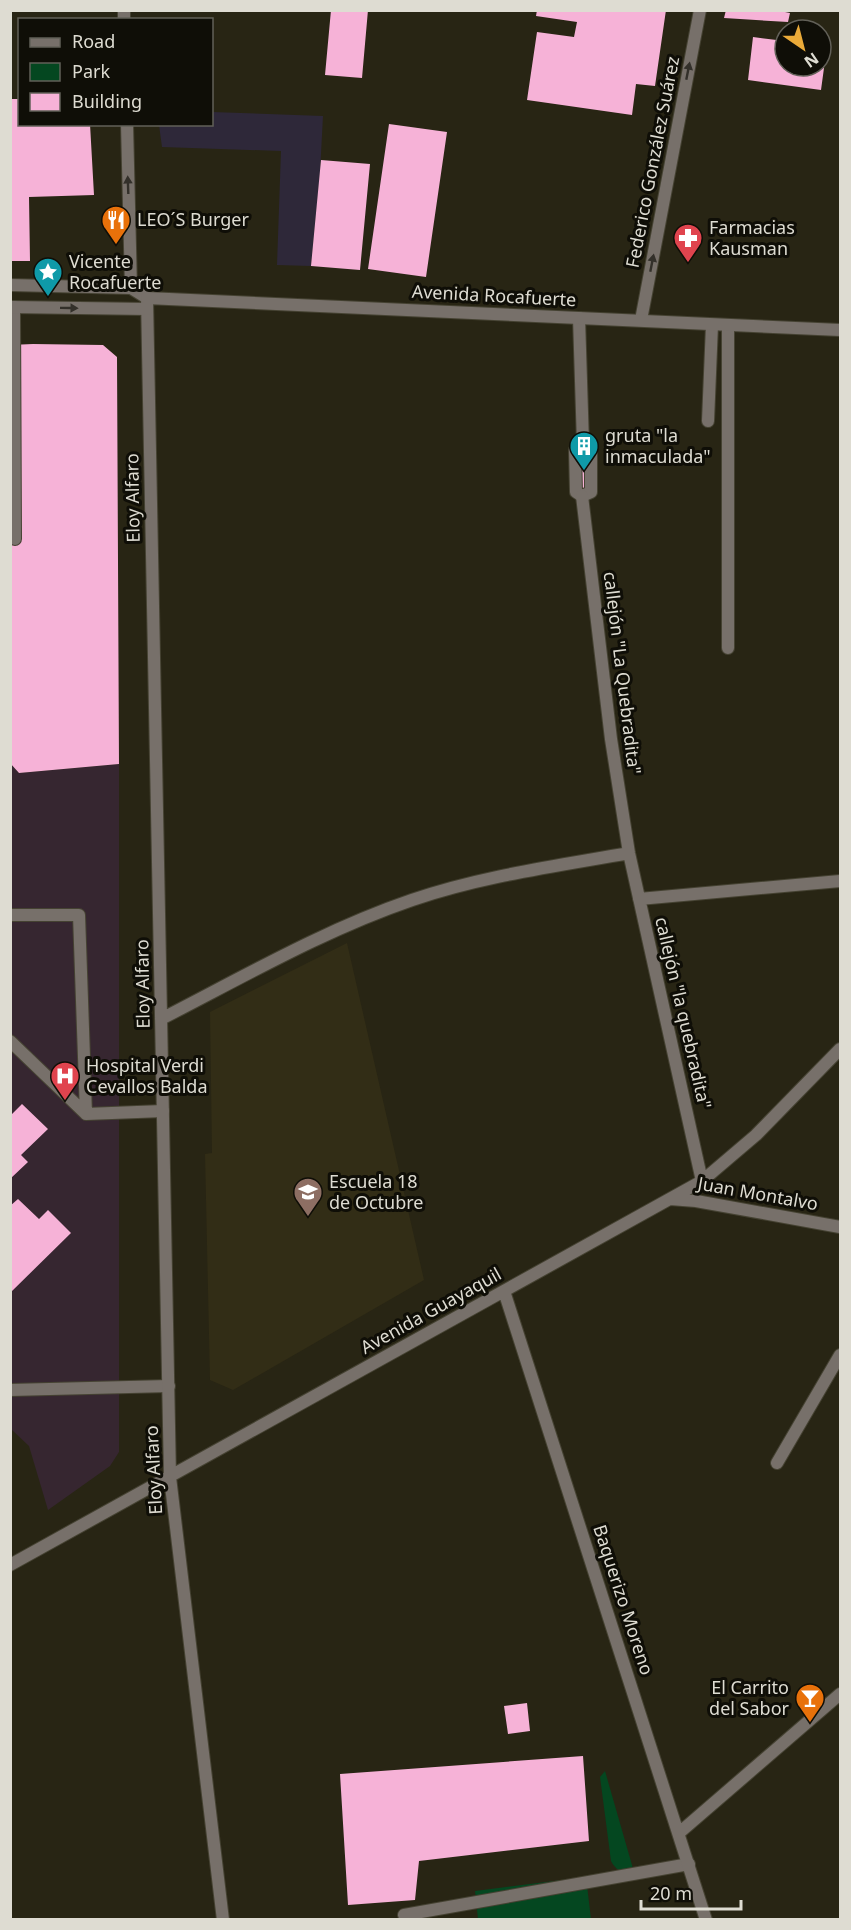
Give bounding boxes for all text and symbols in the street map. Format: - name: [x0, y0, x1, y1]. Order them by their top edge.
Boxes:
- legend: [18, 18, 213, 126]
- north arrow: [773, 18, 833, 78]
- text: Road: [72, 29, 115, 53]
- text: N: [800, 48, 823, 73]
- street label: Federico González Suárez: [620, 54, 684, 270]
- text: Park: [72, 59, 110, 83]
- one-way arrow: [684, 62, 693, 81]
- text: Building: [72, 89, 142, 113]
- one-way arrow: [124, 176, 133, 195]
- restaurant icon: LEO´S Burger: [100, 204, 132, 246]
- place label: LEO´S Burger: [137, 207, 249, 231]
- place label: Farmacias Kausman: [709, 215, 795, 260]
- pharmacy icon: Farmacias Kausman: [672, 222, 704, 264]
- place label: Vicente Rocafuerte: [69, 249, 161, 294]
- one-way arrow: [648, 253, 657, 272]
- place icon: Vicente Rocafuerte: [32, 256, 64, 298]
- street label: Avenida Rocafuerte: [411, 279, 577, 311]
- one-way arrow: [59, 303, 78, 313]
- place label: gruta "la inmaculada": [605, 423, 711, 468]
- building icon: gruta "la inmaculada": [568, 430, 600, 472]
- street label: Eloy Alfaro: [119, 453, 145, 543]
- street label: callejón "La Quebradita": [599, 570, 647, 776]
- street label: callejón "la quebradita": [650, 914, 718, 1111]
- street label: Eloy Alfaro: [129, 939, 155, 1029]
- place label: Hospital Verdi Cevallos Balda: [86, 1053, 208, 1098]
- hospital icon: Hospital Verdi Cevallos Balda: [49, 1060, 81, 1102]
- place label: Escuela 18 de Octubre: [329, 1169, 424, 1214]
- street label: Juan Montalvo: [694, 1170, 820, 1215]
- school or university icon: Escuela 18 de Octubre: [292, 1176, 324, 1218]
- street label: Avenida Guayaquil: [356, 1261, 505, 1359]
- street label: Eloy Alfaro: [139, 1425, 167, 1515]
- street label: Baquerizo Moreno: [588, 1521, 660, 1678]
- place label: El Carrito del Sabor: [709, 1675, 790, 1720]
- bar icon: El Carrito del Sabor: [794, 1682, 826, 1724]
- scale bar: [641, 1873, 742, 1911]
- text: 20 m: [650, 1881, 692, 1905]

